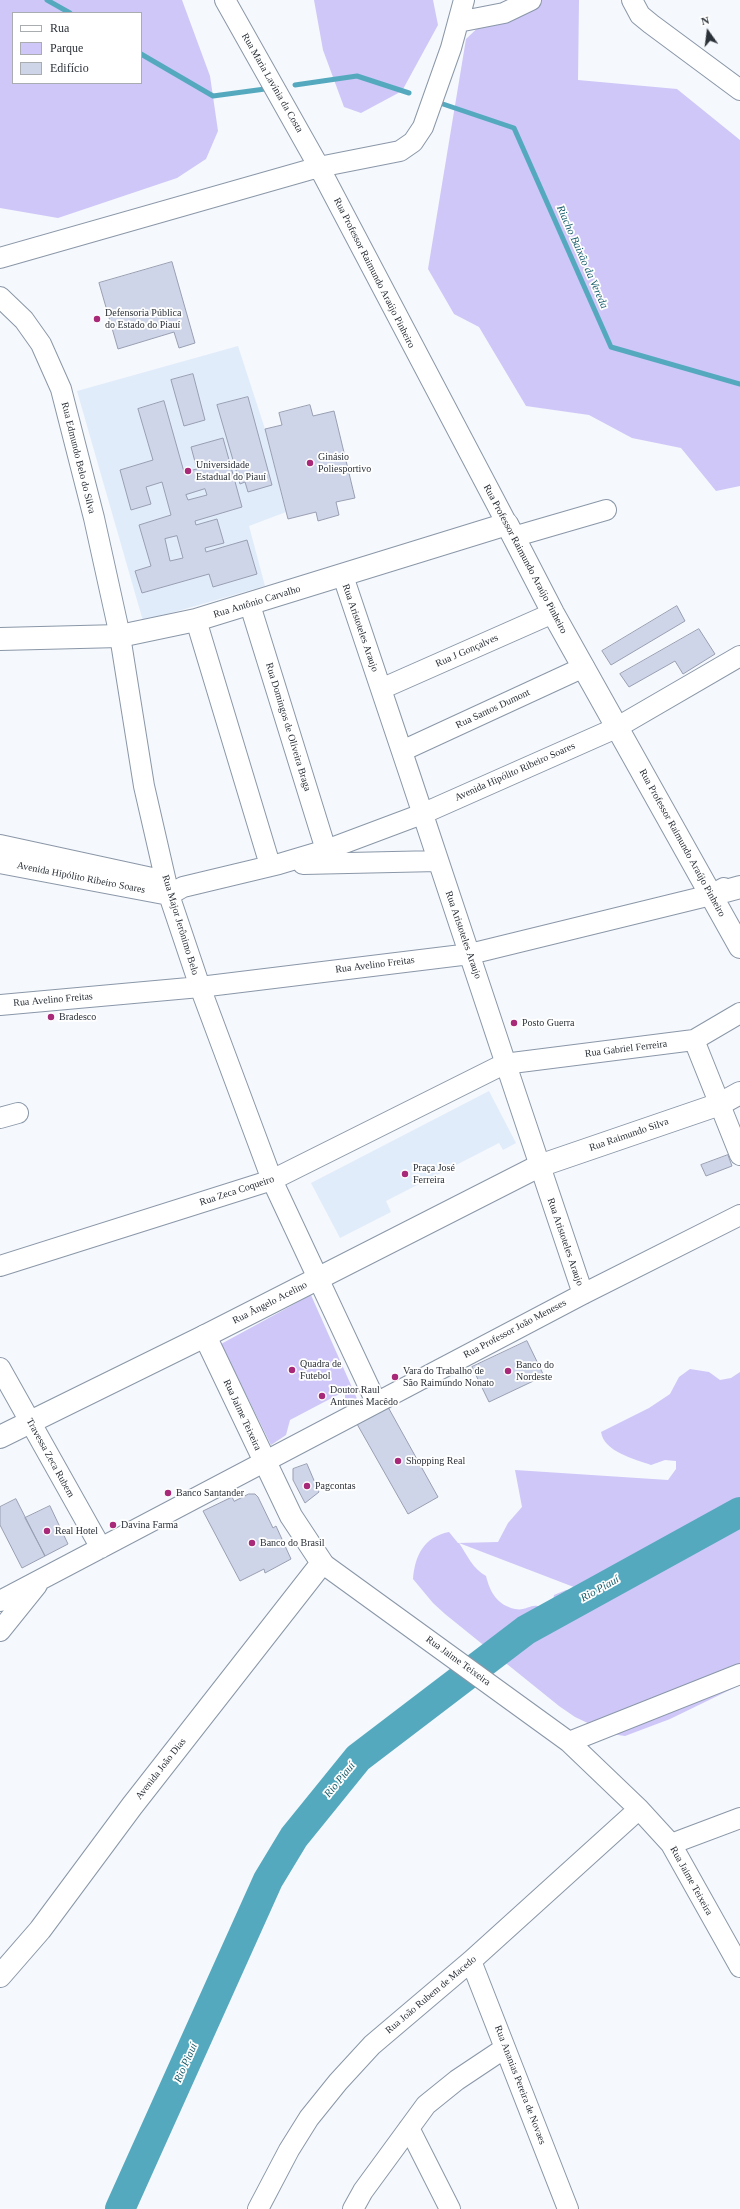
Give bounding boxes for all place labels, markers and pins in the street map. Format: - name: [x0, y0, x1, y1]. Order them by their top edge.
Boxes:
- place label: Defensoria Pública do Estado do Piauí: [105, 307, 181, 330]
- marker: Defensoria Pública do Estado do Piauí: [92, 314, 102, 324]
- place label: Ginásio Poliesportivo: [318, 451, 371, 474]
- marker: Ginásio Poliesportivo: [305, 458, 315, 468]
- place label: Universidade Estadual do Piauí: [196, 459, 266, 482]
- marker: Universidade Estadual do Piauí: [183, 466, 193, 476]
- place label: Bradesco: [59, 1011, 96, 1023]
- marker: Bradesco: [46, 1012, 56, 1022]
- place label: Posto Guerra: [522, 1017, 574, 1029]
- marker: Posto Guerra: [509, 1018, 519, 1028]
- place label: Praça José Ferreira: [413, 1162, 455, 1186]
- marker: Praça José Ferreira: [400, 1169, 410, 1179]
- place label: Quadra de Futebol: [300, 1358, 341, 1382]
- place label: Banco do Nordeste: [516, 1359, 554, 1382]
- marker: Quadra de Futebol: [287, 1365, 297, 1375]
- place label: Vara do Trabalho de São Raimundo Nonato: [403, 1365, 494, 1388]
- marker: Banco do Nordeste: [503, 1366, 513, 1376]
- marker: Vara do Trabalho de São Raimundo Nonato: [390, 1372, 400, 1382]
- place label: Doutor Raul Antunes Macêdo: [330, 1384, 398, 1408]
- marker: Doutor Raul Antunes Macêdo: [317, 1391, 327, 1401]
- place label: Shopping Real: [406, 1455, 465, 1467]
- marker: Shopping Real: [393, 1456, 403, 1466]
- place label: Pagcontas: [315, 1480, 356, 1492]
- marker: Pagcontas: [302, 1481, 312, 1491]
- place label: Banco Santander: [176, 1487, 244, 1499]
- marker: Banco Santander: [163, 1488, 173, 1498]
- place label: Davina Farma: [121, 1519, 178, 1531]
- marker: Davina Farma: [108, 1520, 118, 1530]
- place label: Real Hotel: [55, 1525, 98, 1537]
- marker: Real Hotel: [42, 1526, 52, 1536]
- place label: Banco do Brasil: [260, 1537, 324, 1549]
- marker: Banco do Brasil: [247, 1538, 257, 1548]

